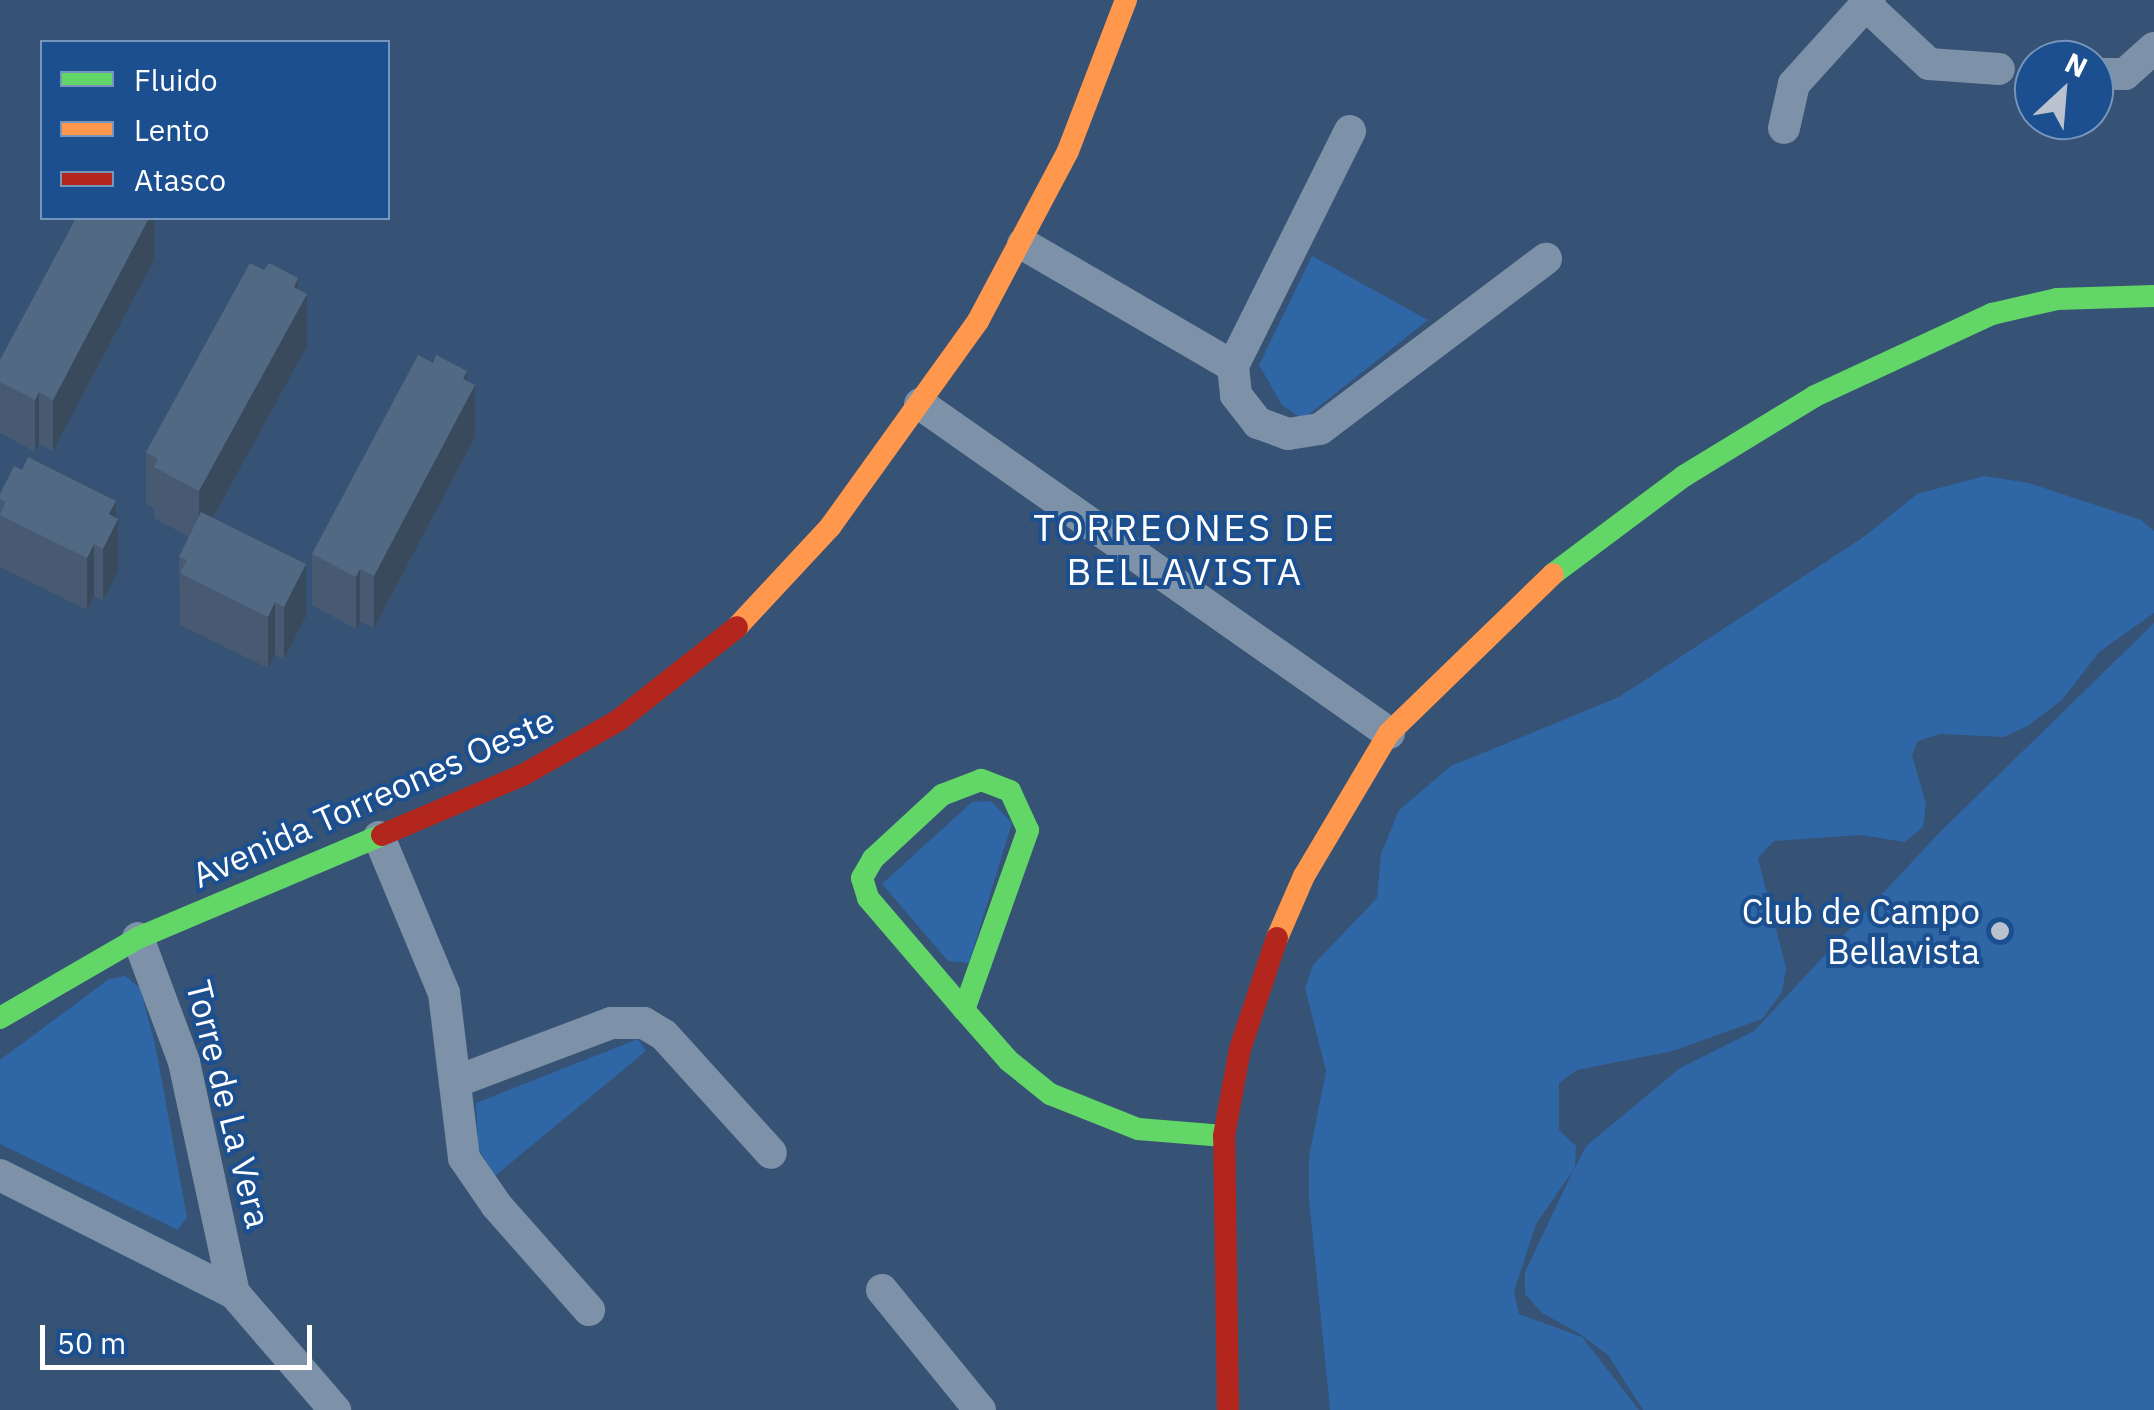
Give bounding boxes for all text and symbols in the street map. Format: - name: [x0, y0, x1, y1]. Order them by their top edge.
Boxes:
- legend: [40, 40, 390, 220]
- north arrow: [2014, 40, 2114, 140]
- text: N: [2059, 43, 2094, 85]
- text: Fluido: [134, 60, 218, 99]
- text: Lento: [134, 110, 209, 149]
- text: Atasco: [134, 160, 226, 199]
- district label: TORREONES DE BELLAVISTA: [1033, 504, 1337, 594]
- street label: Avenida Torreones Oeste: [185, 698, 561, 896]
- place label: Club de Campo Bellavista: [1742, 890, 1980, 972]
- marker: Club de Campo Bellavista: [1989, 920, 2011, 942]
- street label: Torre de La Vera: [178, 976, 280, 1232]
- scale bar: [45, 1305, 318, 1367]
- text: 50 m: [57, 1323, 126, 1362]

